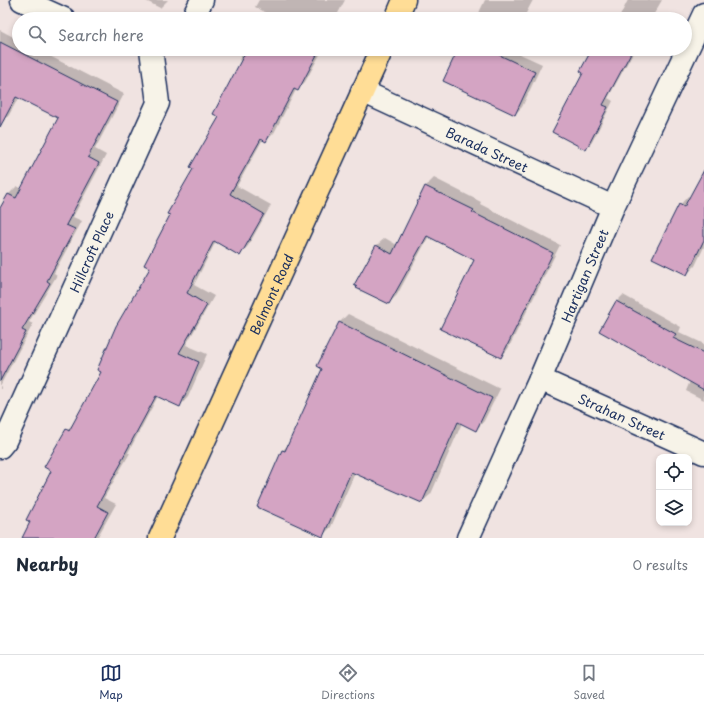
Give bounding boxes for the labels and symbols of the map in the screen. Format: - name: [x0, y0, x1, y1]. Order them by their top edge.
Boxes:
- street label: Barada Street: [443, 122, 532, 176]
- street label: Hillcroft Place: [64, 208, 118, 295]
- street label: Hartigan Street: [556, 226, 612, 325]
- street label: Belmont Road: [244, 250, 297, 338]
- street label: Strahan Street: [575, 388, 669, 444]

